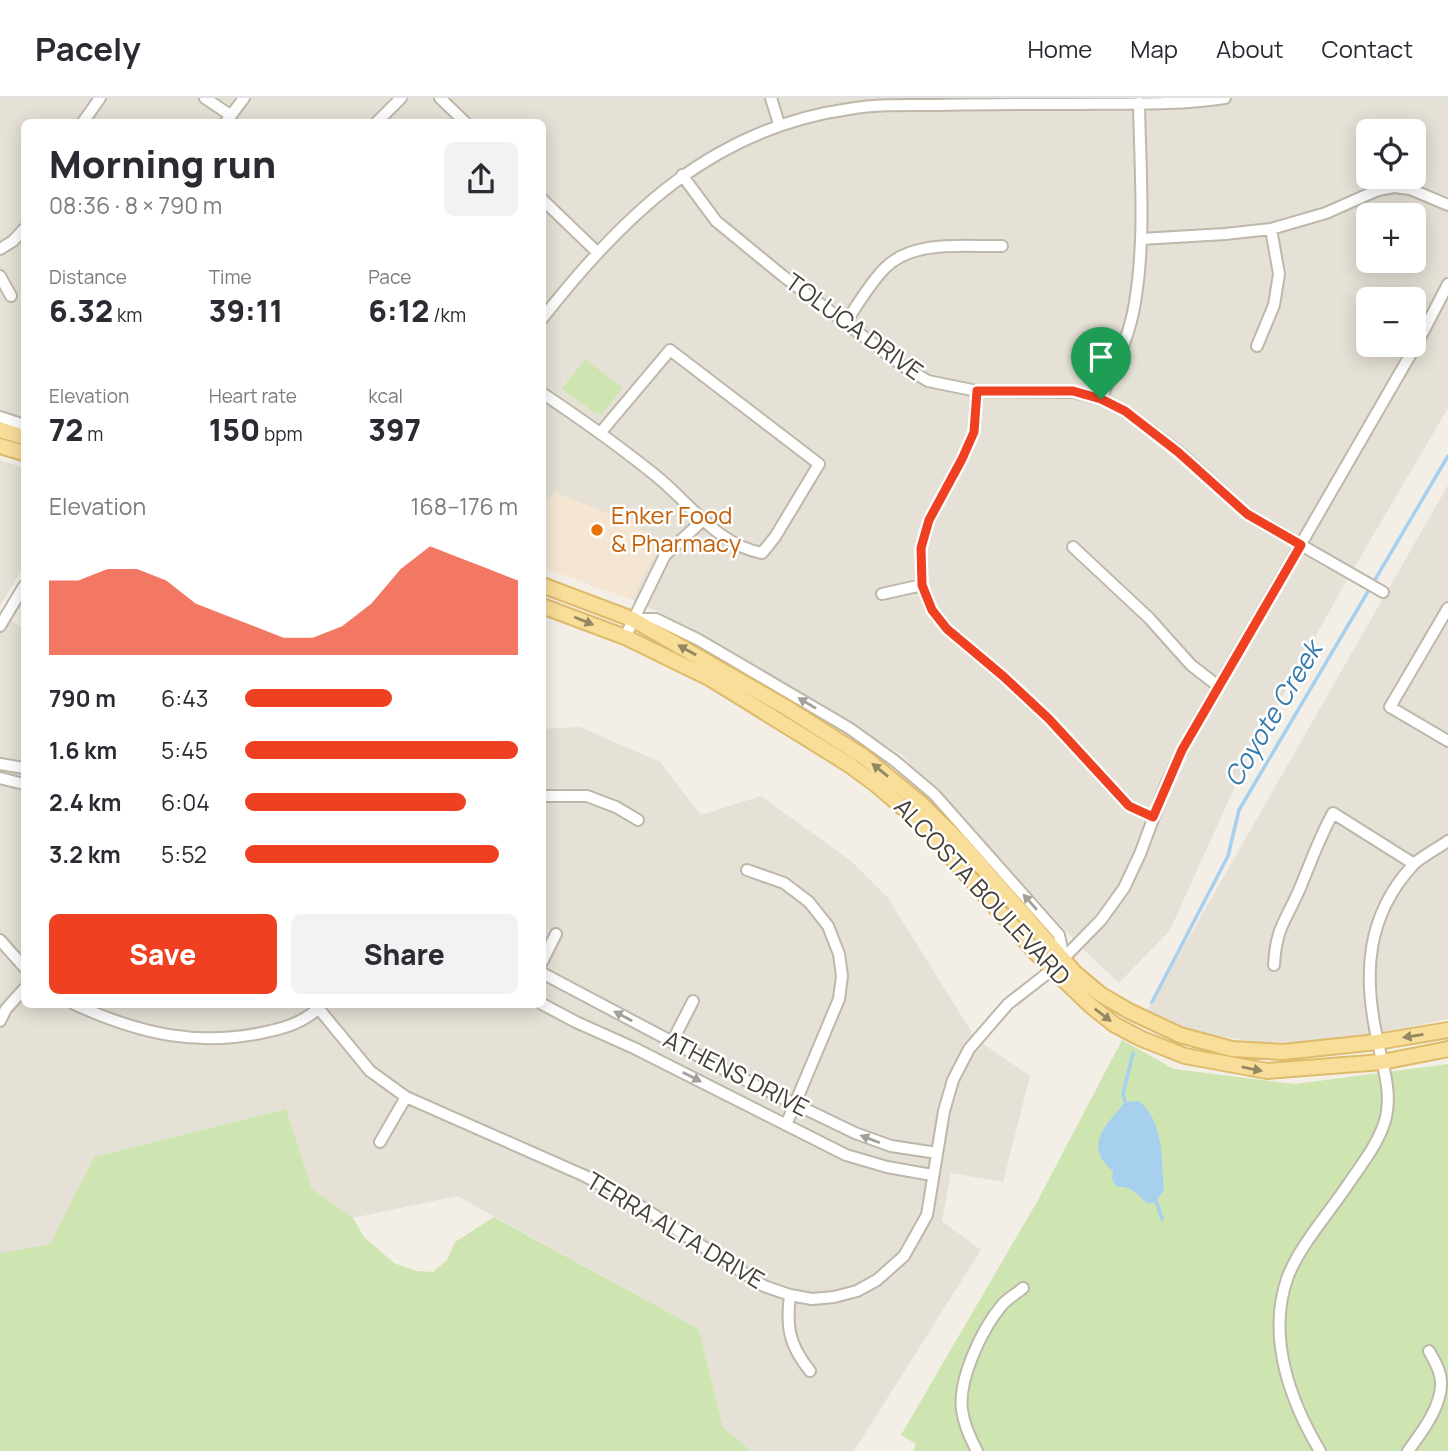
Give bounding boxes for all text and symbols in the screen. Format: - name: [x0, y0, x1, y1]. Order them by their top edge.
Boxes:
- text: Pacely: [35, 26, 141, 71]
- text: Home: [1027, 32, 1092, 65]
- text: Map: [1130, 32, 1178, 65]
- text: About: [1216, 32, 1284, 65]
- text: Contact: [1322, 32, 1413, 65]
- map controls: [1356, 119, 1426, 357]
- button: locate: [1356, 119, 1426, 189]
- text: Morning run: [49, 137, 276, 189]
- button: share: [444, 142, 518, 216]
- text: 08:36 · 8 × 790 m: [49, 189, 222, 221]
- button: +: [1356, 203, 1426, 273]
- text: Distance: [49, 264, 127, 290]
- text: Time: [209, 264, 252, 290]
- text: Pace: [368, 264, 411, 290]
- street label: TOLUCA DRIVE: [779, 265, 930, 387]
- button: −: [1356, 287, 1426, 357]
- text: 6.32: [49, 290, 113, 331]
- text: 39:11: [209, 290, 283, 331]
- text: 6:12: [368, 290, 429, 331]
- text: km: [113, 302, 142, 328]
- text: /km: [429, 302, 466, 328]
- pin: [1071, 327, 1131, 399]
- icon: arrive: [1082, 338, 1120, 376]
- text: Elevation: [49, 383, 129, 409]
- text: Heart rate: [209, 383, 297, 409]
- text: kcal: [368, 383, 403, 409]
- text: 72: [49, 409, 83, 450]
- text: 150: [209, 409, 260, 450]
- text: 397: [368, 409, 421, 450]
- text: m: [83, 421, 103, 447]
- text: bpm: [260, 421, 303, 447]
- text: Elevation: [49, 490, 146, 522]
- text: 168–176 m: [411, 490, 518, 522]
- place label: Enker Food & Pharmacy: [611, 498, 742, 559]
- marker: Enker Food & Pharmacy: [589, 522, 605, 538]
- one-way arrow: [574, 615, 595, 626]
- water label: Coyote Creek: [1215, 631, 1332, 793]
- one-way arrow: [677, 644, 696, 656]
- text: 790 m: [49, 682, 116, 714]
- text: 6:43: [161, 682, 208, 714]
- one-way arrow: [797, 697, 816, 709]
- text: 1.6 km: [49, 734, 117, 766]
- text: 5:45: [161, 734, 208, 766]
- one-way arrow: [871, 763, 888, 778]
- text: 2.4 km: [49, 786, 121, 818]
- text: 6:04: [161, 786, 210, 818]
- street label: ALCOSTA BOULEVARD: [888, 790, 1079, 992]
- text: 3.2 km: [49, 838, 121, 870]
- text: 5:52: [161, 838, 207, 870]
- one-way arrow: [1022, 893, 1038, 911]
- button: Save: [49, 914, 277, 994]
- button: Share: [291, 914, 518, 994]
- one-way arrow: [1094, 1008, 1112, 1022]
- one-way arrow: [613, 1010, 633, 1022]
- street label: ATHENS DRIVE: [658, 1022, 815, 1124]
- one-way arrow: [1402, 1031, 1424, 1042]
- one-way arrow: [1241, 1063, 1263, 1074]
- one-way arrow: [682, 1072, 702, 1083]
- one-way arrow: [860, 1134, 881, 1145]
- street label: TERRA ALTA DRIVE: [581, 1164, 771, 1296]

